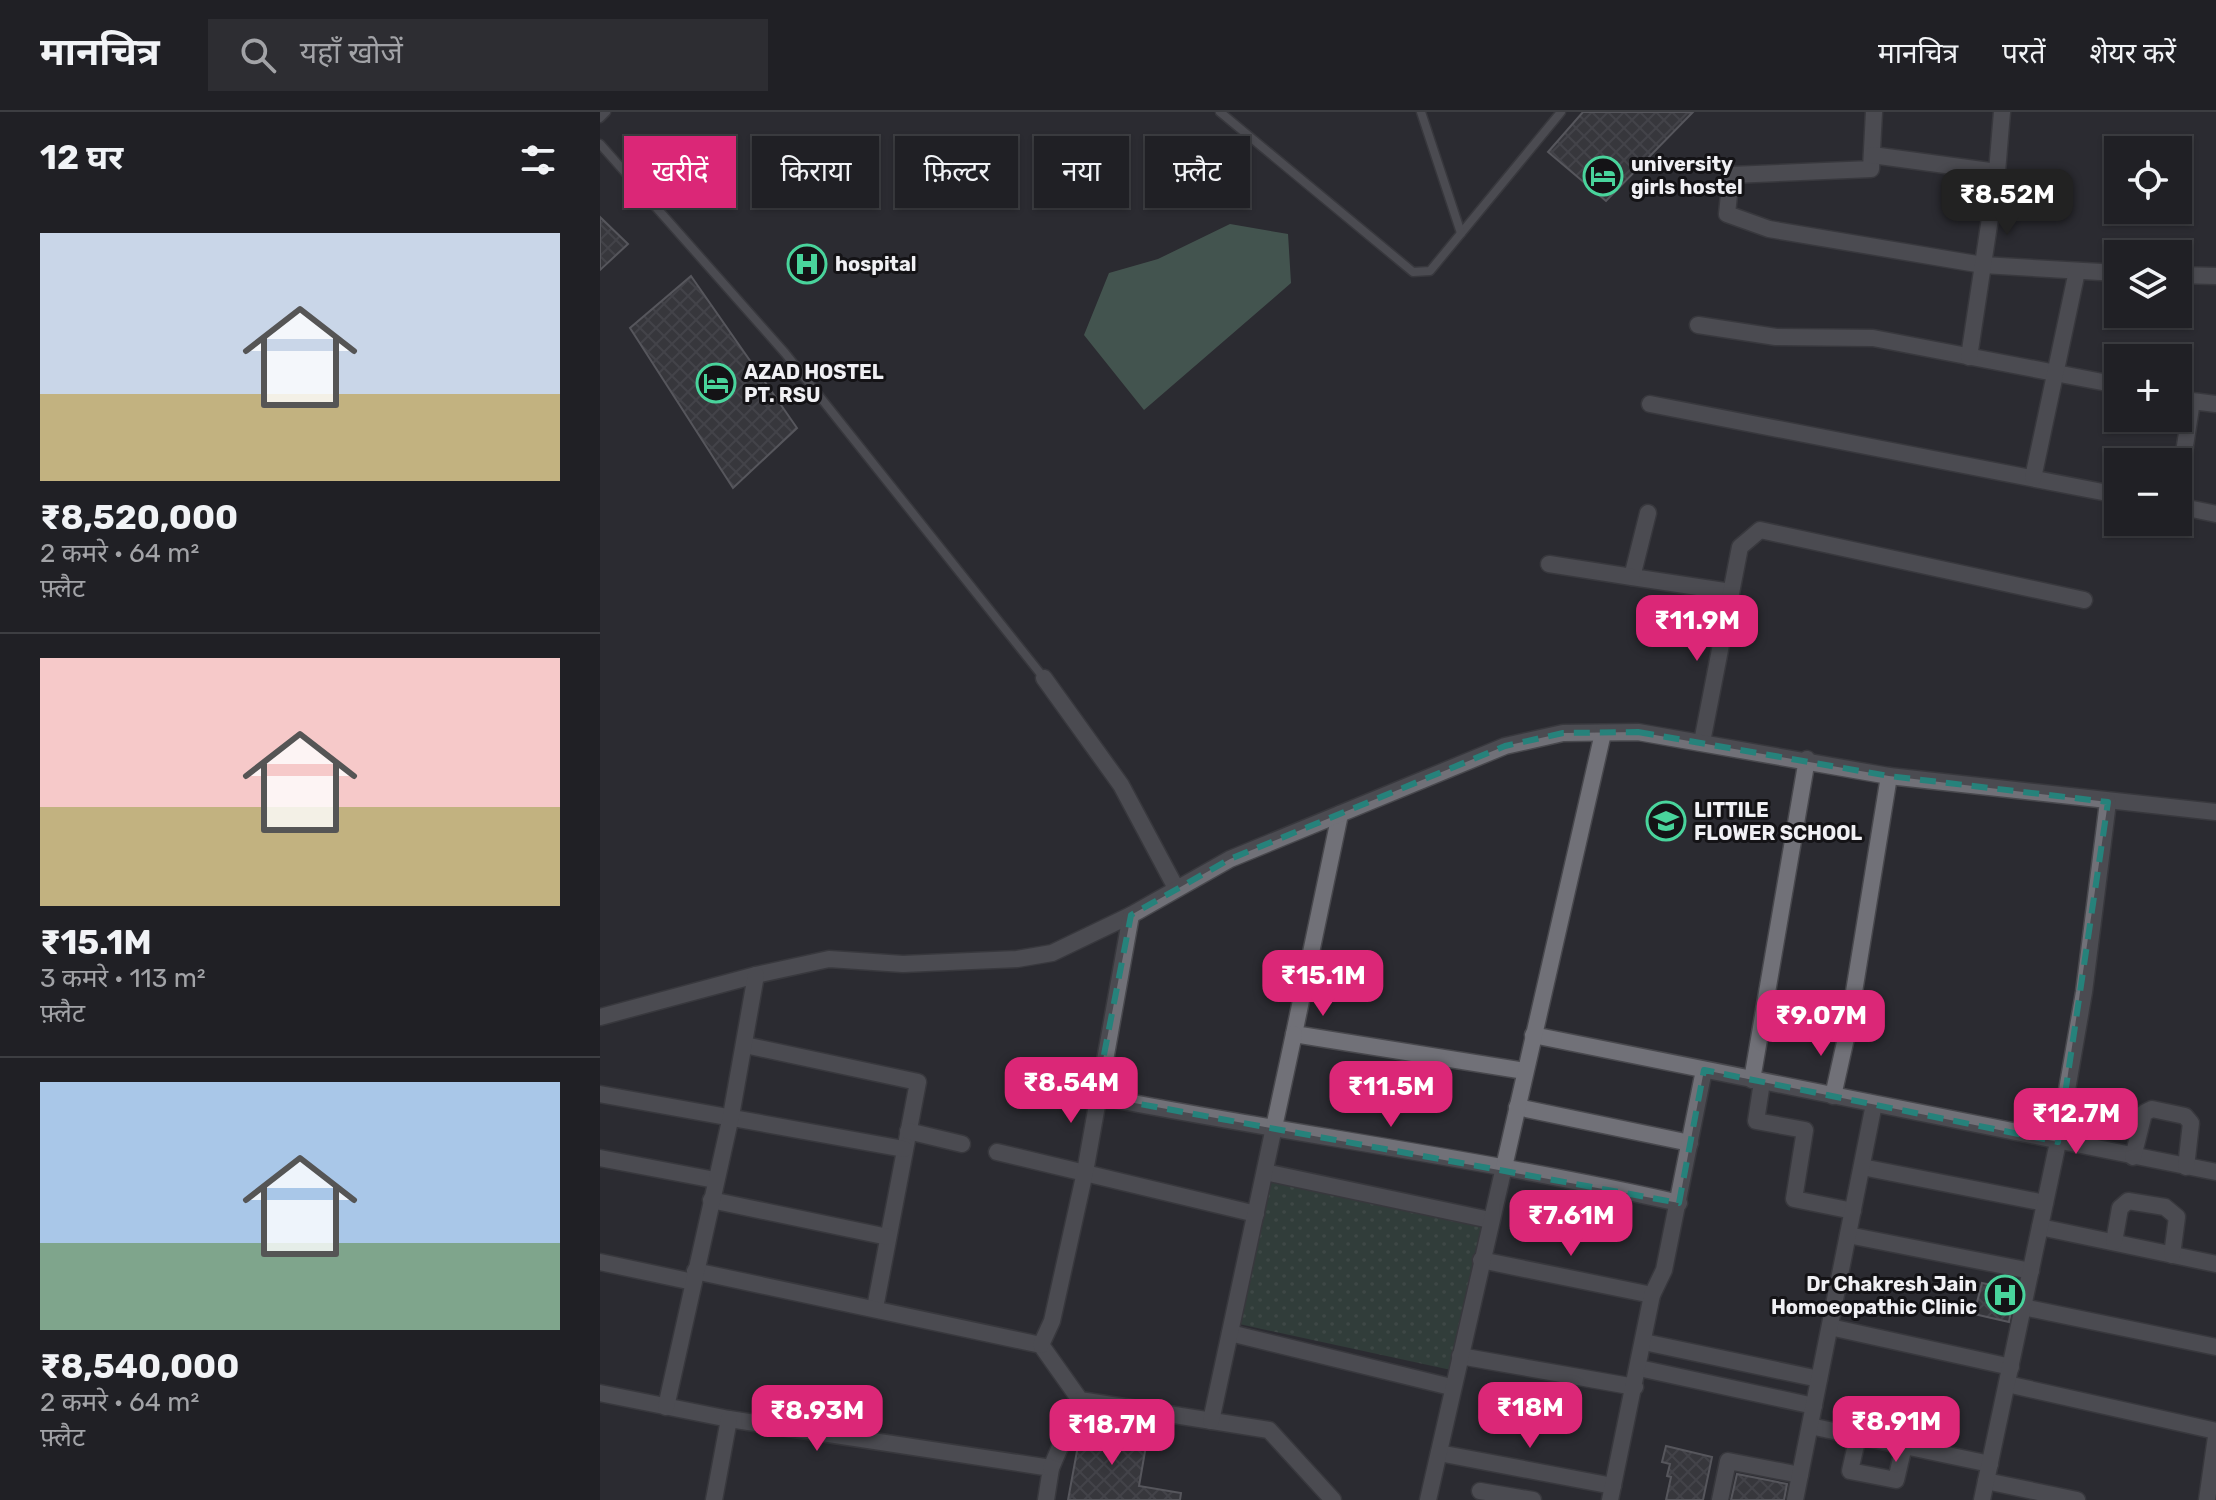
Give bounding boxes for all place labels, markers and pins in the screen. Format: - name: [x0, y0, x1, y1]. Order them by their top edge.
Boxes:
- place label: university girls hostel: [1631, 152, 1743, 199]
- hotel icon: university girls hostel: [1582, 155, 1624, 197]
- pin: ₹8.52M: [1942, 169, 2072, 237]
- hospital icon: hospital: [786, 243, 828, 285]
- place label: hospital: [835, 252, 916, 276]
- place label: AZAD HOSTEL PT. RSU: [744, 360, 884, 407]
- hotel icon: AZAD HOSTEL PT. RSU: [695, 362, 737, 404]
- pin: ₹11.9M: [1632, 595, 1762, 663]
- place label: LITTILE FLOWER SCHOOL: [1694, 798, 1862, 845]
- school or university icon: LITTILE FLOWER SCHOOL: [1645, 800, 1687, 842]
- pin: ₹15.1M: [1258, 950, 1388, 1018]
- pin: ₹9.07M: [1756, 990, 1886, 1058]
- pin: ₹8.54M: [1006, 1057, 1136, 1125]
- pin: ₹11.5M: [1326, 1061, 1456, 1129]
- pin: ₹12.7M: [2011, 1088, 2141, 1156]
- pin: ₹7.61M: [1506, 1190, 1636, 1258]
- place label: Dr Chakresh Jain Homoeopathic Clinic: [1771, 1272, 1977, 1319]
- hospital icon: Dr Chakresh Jain Homoeopathic Clinic: [1984, 1274, 2026, 1316]
- pin: ₹18M: [1483, 1382, 1577, 1450]
- pin: ₹8.93M: [752, 1385, 882, 1453]
- pin: ₹8.91M: [1831, 1396, 1961, 1464]
- pin: ₹18.7M: [1047, 1399, 1177, 1467]

